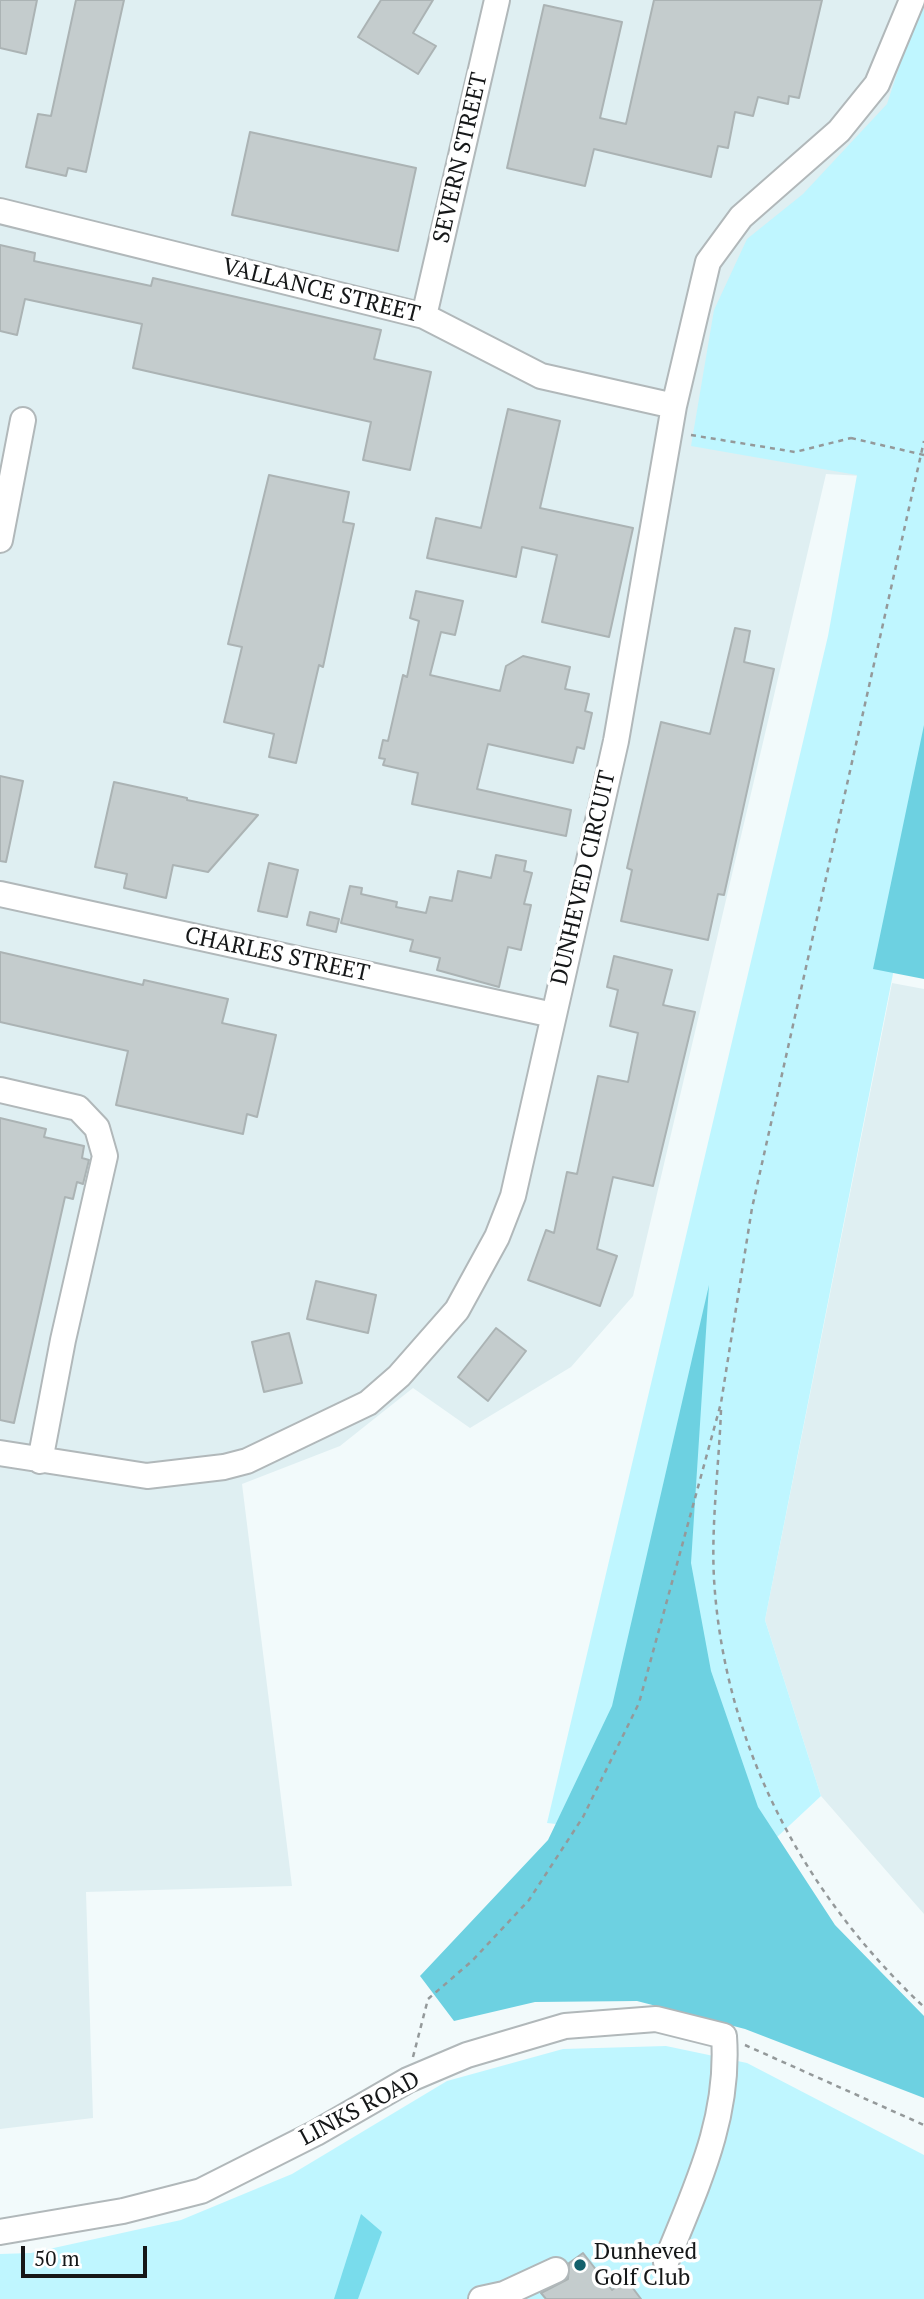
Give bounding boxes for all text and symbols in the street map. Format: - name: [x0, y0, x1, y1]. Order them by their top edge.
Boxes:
- street label: SEVERN STREET: [428, 70, 494, 246]
- street label: VALLANCE STREET: [219, 253, 423, 329]
- street label: DUNHEVED CIRCUIT: [546, 768, 622, 988]
- street label: CHARLES STREET: [182, 922, 372, 988]
- street label: LINKS ROAD: [295, 2066, 425, 2152]
- scale bar: [24, 2232, 150, 2276]
- place label: Dunheved Golf Club: [594, 2238, 697, 2292]
- text: 50 m: [34, 2244, 80, 2272]
- marker: Dunheved Golf Club: [572, 2257, 588, 2273]

